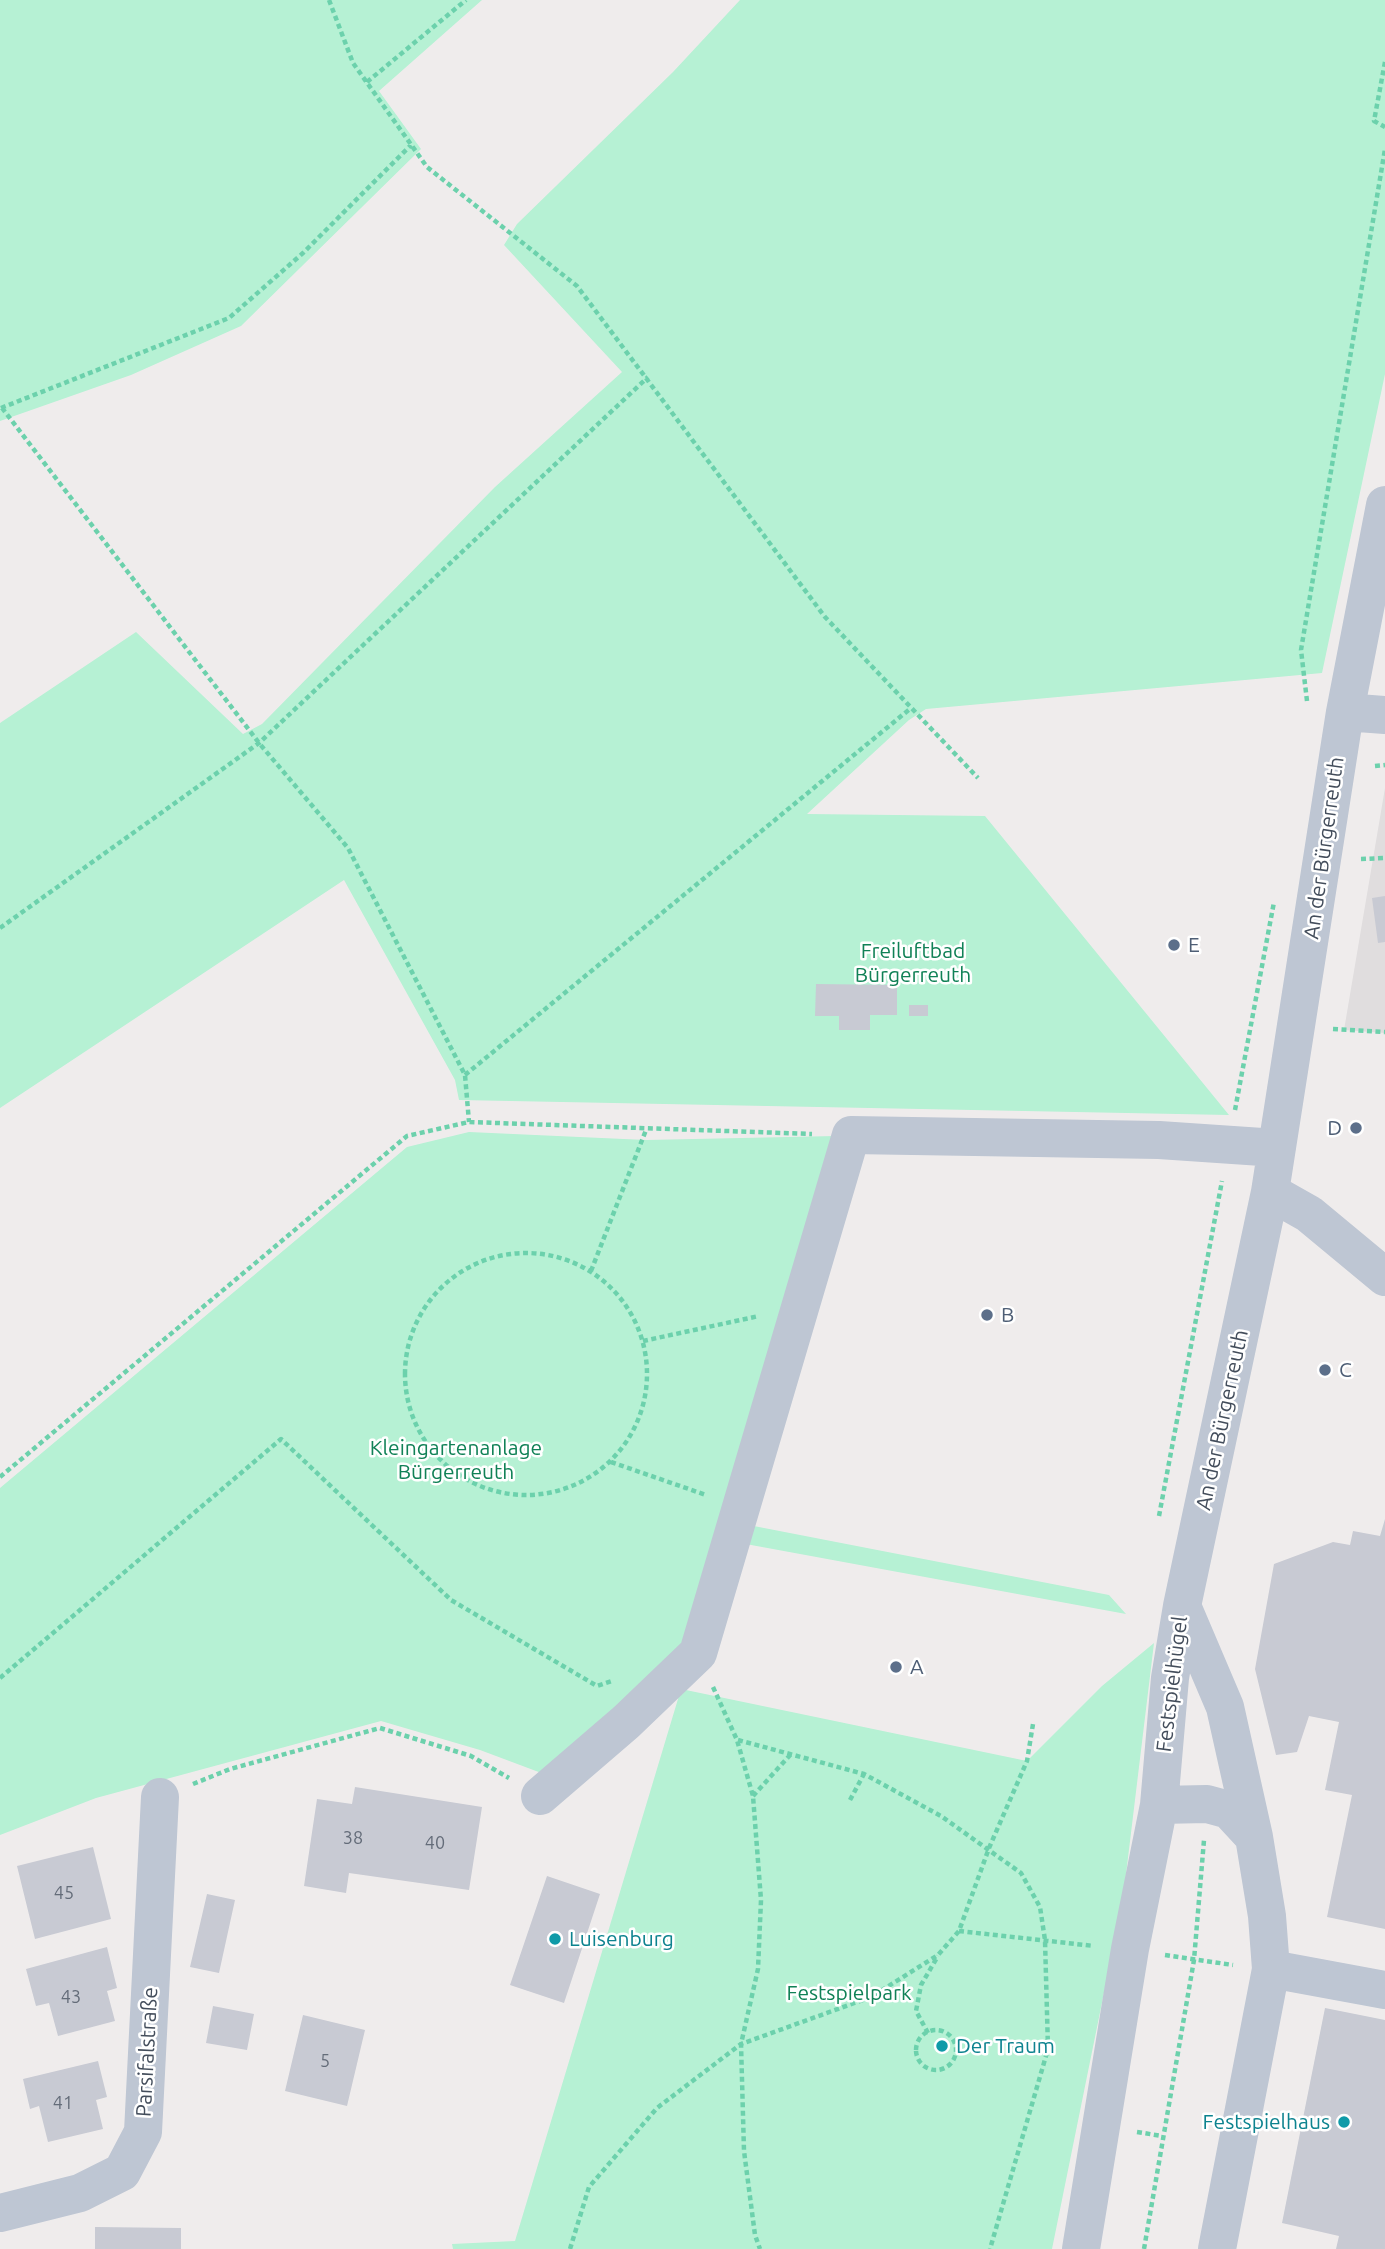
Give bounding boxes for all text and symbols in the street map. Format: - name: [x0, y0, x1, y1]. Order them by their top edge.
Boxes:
- street label: An der Bürgerreuth: [1299, 755, 1349, 941]
- place label: E: [1188, 932, 1200, 958]
- marker: E: [1166, 937, 1182, 953]
- park label: Freiluftbad Bürgerreuth: [855, 938, 971, 988]
- place label: D: [1327, 1115, 1342, 1141]
- marker: D: [1348, 1120, 1364, 1136]
- place label: B: [1001, 1302, 1014, 1328]
- marker: B: [979, 1307, 995, 1323]
- street label: An der Bürgerreuth: [1191, 1328, 1253, 1512]
- place label: C: [1339, 1357, 1352, 1383]
- marker: C: [1317, 1362, 1333, 1378]
- park label: Kleingartenanlage Bürgerreuth: [370, 1435, 542, 1485]
- street label: Festspielhügel: [1151, 1615, 1193, 1753]
- place label: A: [910, 1654, 924, 1680]
- marker: A: [888, 1659, 904, 1675]
- house number: 38: [343, 1827, 363, 1849]
- house number: 40: [425, 1832, 445, 1854]
- house number: 45: [54, 1882, 74, 1904]
- place label: Luisenburg: [569, 1926, 674, 1952]
- marker: Luisenburg: [547, 1931, 563, 1947]
- park label: Festspielpark: [786, 1980, 912, 2006]
- house number: 43: [61, 1986, 81, 2008]
- street label: Parsifalstraße: [131, 1986, 163, 2118]
- place label: Der Traum: [956, 2033, 1055, 2059]
- marker: Der Traum: [934, 2038, 950, 2054]
- house number: 5: [320, 2050, 330, 2072]
- house number: 41: [53, 2092, 73, 2114]
- place label: Festspielhaus: [1203, 2109, 1330, 2135]
- marker: Festspielhaus: [1336, 2114, 1352, 2130]

